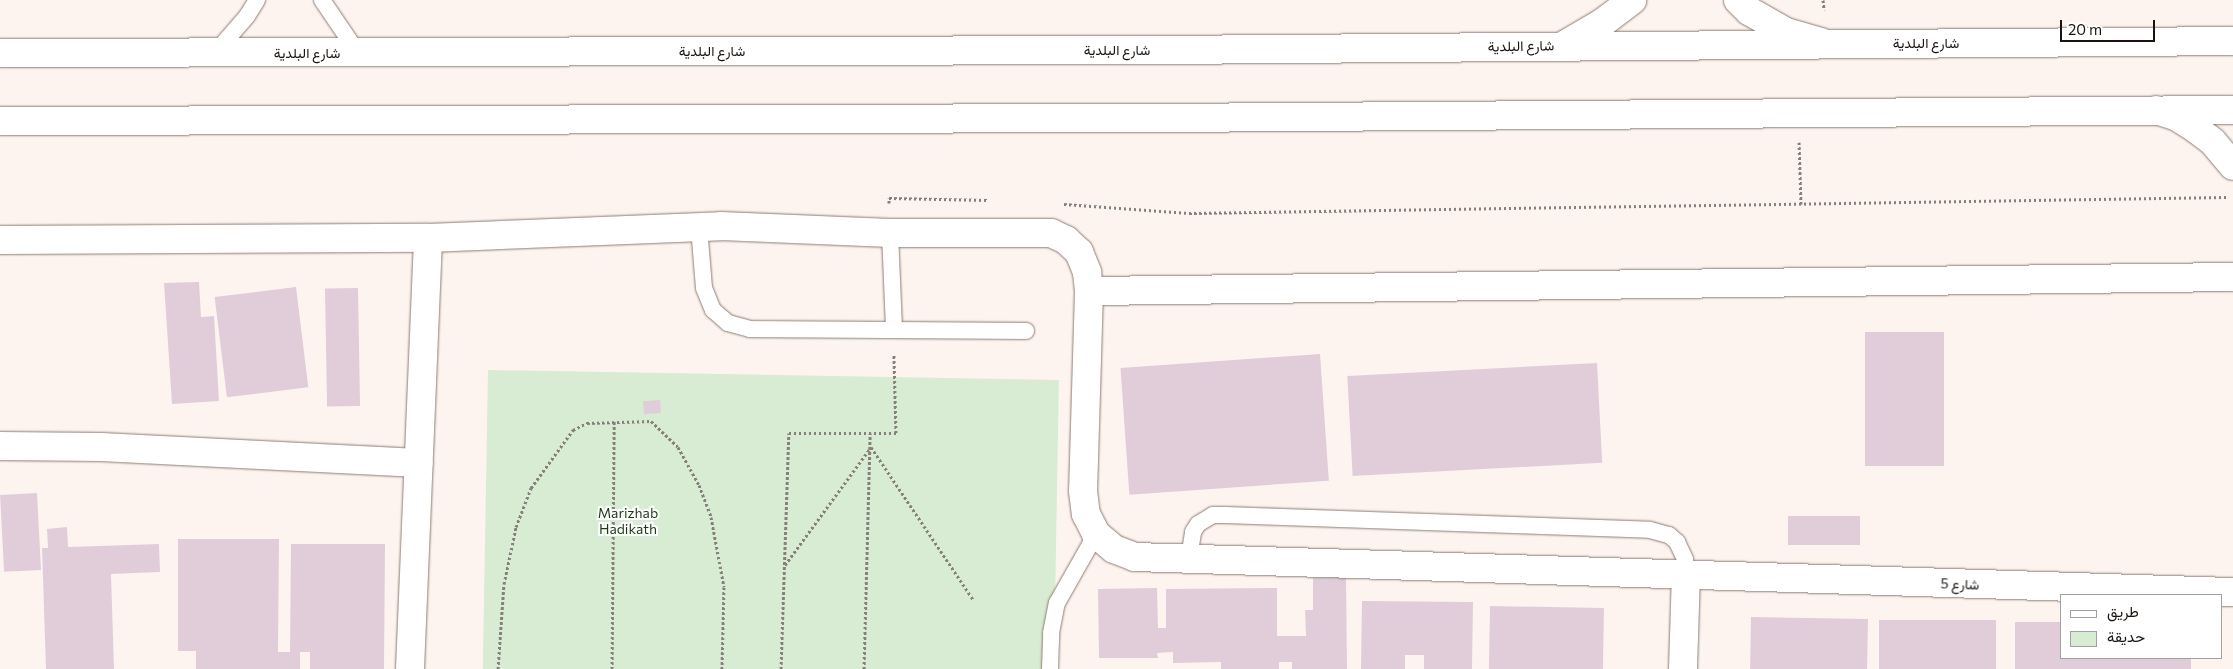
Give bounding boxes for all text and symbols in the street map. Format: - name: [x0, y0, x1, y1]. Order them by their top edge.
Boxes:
- scale bar: [2063, 10, 2158, 42]
- text: 20 m: [2068, 20, 2102, 38]
- street label: شارع البلدية: [1893, 35, 1959, 51]
- street label: شارع البلدية: [1488, 37, 1554, 55]
- street label: شارع البلدية: [1084, 42, 1150, 58]
- street label: شارع البلدية: [679, 43, 745, 59]
- street label: شارع البلدية: [274, 45, 340, 61]
- park label: Marizhab Hadikath: [598, 505, 658, 538]
- street label: شارع 5: [1940, 575, 1980, 593]
- legend: [2060, 594, 2223, 659]
- text: طريق: [2107, 602, 2139, 620]
- text: حديقة: [2107, 627, 2145, 645]

